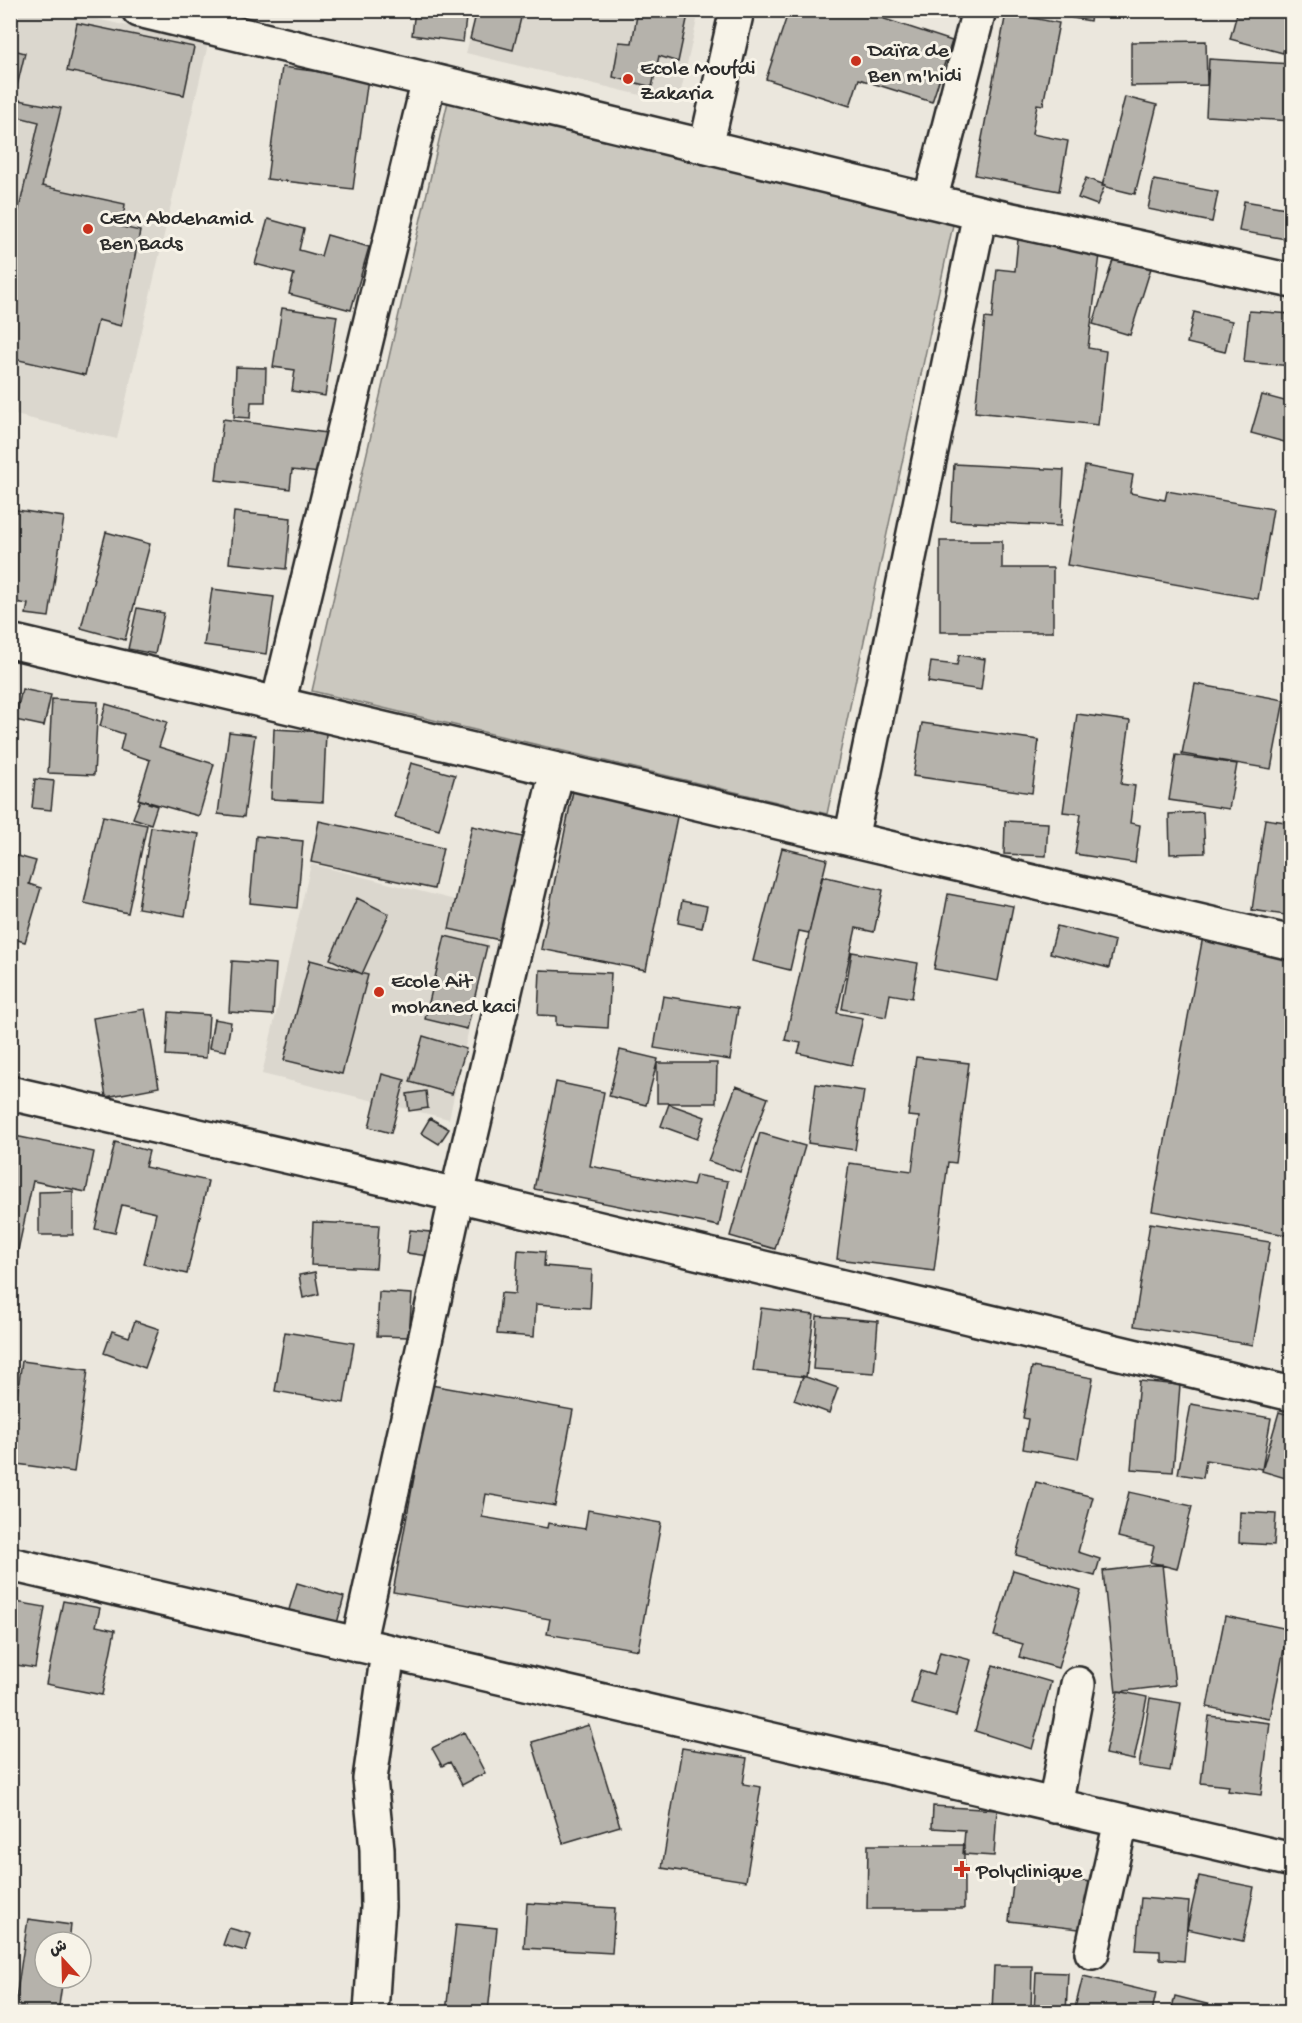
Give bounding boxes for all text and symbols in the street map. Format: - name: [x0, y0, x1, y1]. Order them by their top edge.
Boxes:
- place label: Daïra de Ben m'hidi: [866, 39, 962, 90]
- marker: Daïra de Ben m'hidi: [849, 54, 863, 68]
- place label: Ecole Moufdi Zakaria: [640, 57, 755, 108]
- marker: Ecole Moufdi Zakaria: [621, 72, 635, 86]
- place label: CEM Abdehamid Ben Bads: [99, 207, 254, 258]
- marker: CEM Abdehamid Ben Bads: [81, 222, 95, 236]
- place label: Ecole Ait mohaned kaci: [391, 970, 516, 1021]
- marker: Ecole Ait mohaned kaci: [372, 985, 386, 999]
- marker: Polyclinique: [953, 1860, 971, 1878]
- place label: Polyclinique: [975, 1860, 1083, 1886]
- north arrow: [33, 1930, 93, 1990]
- text: ش: [47, 1937, 70, 1961]

